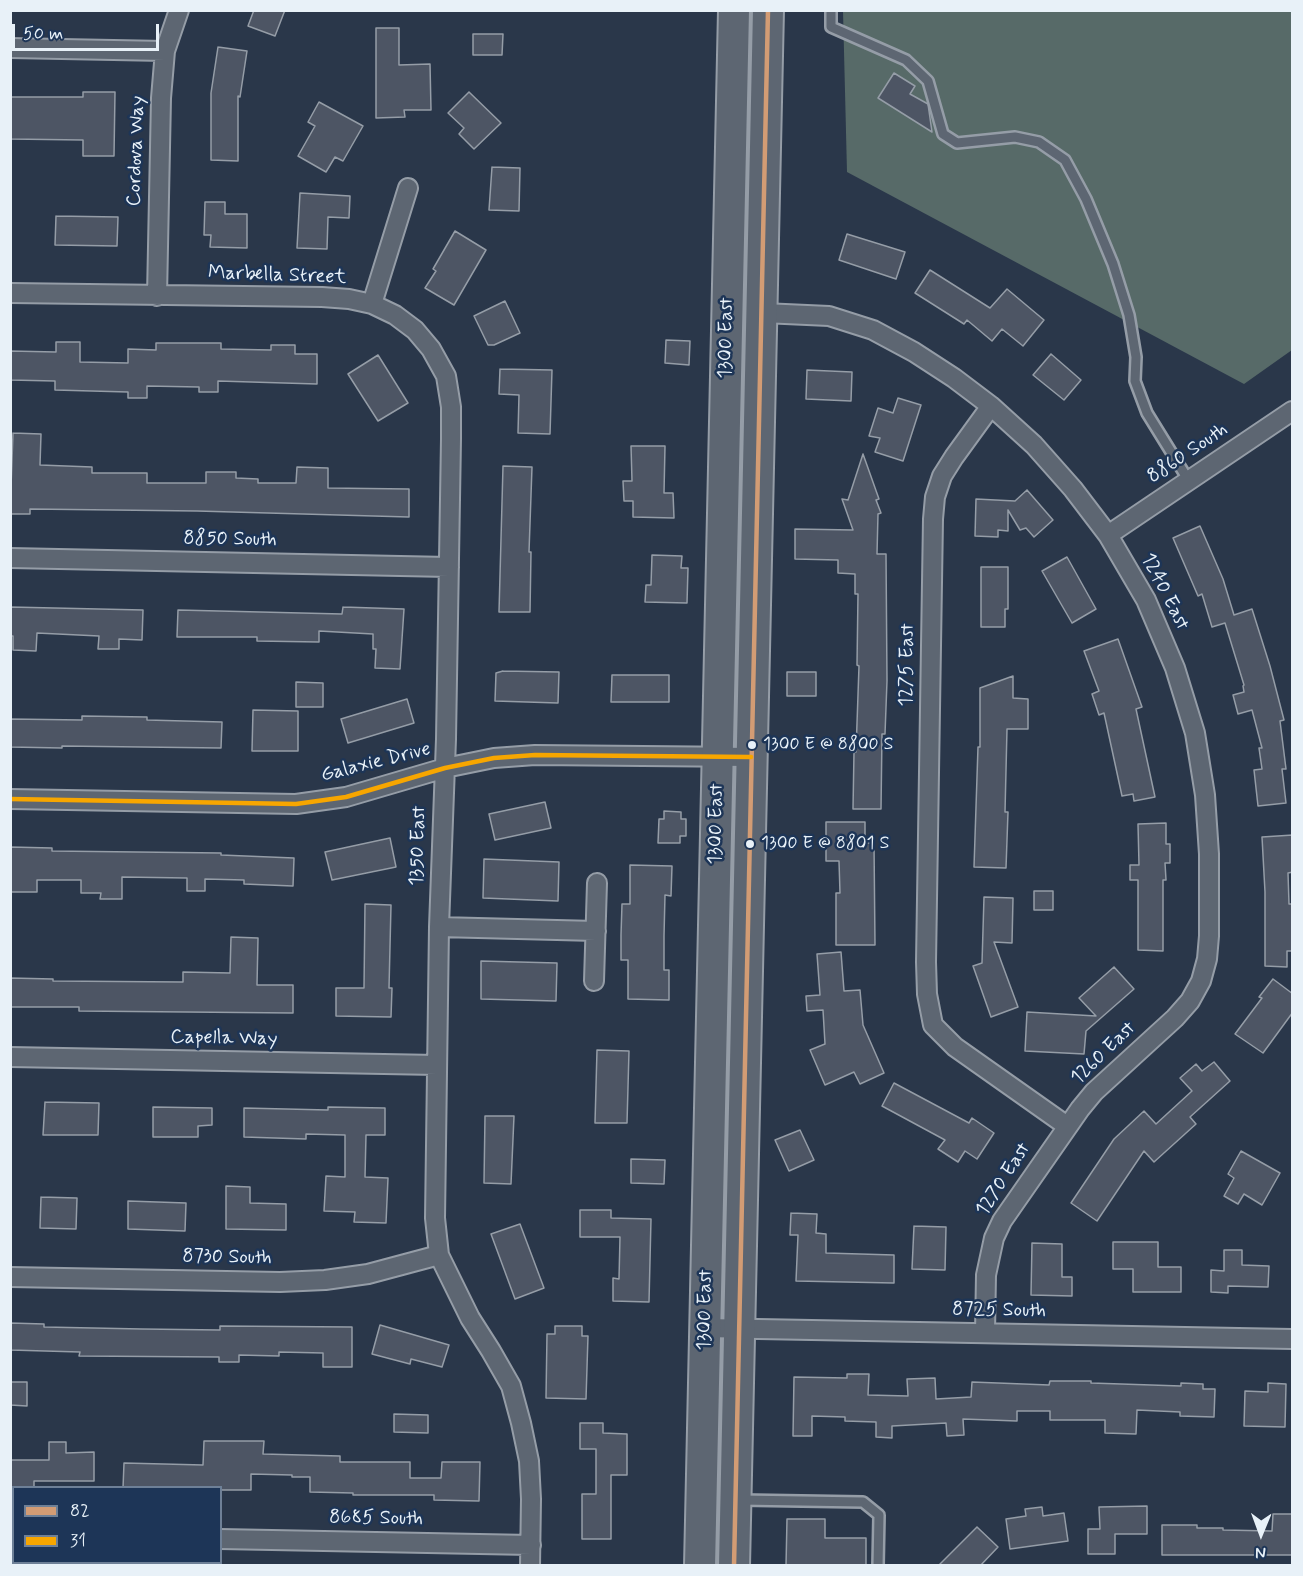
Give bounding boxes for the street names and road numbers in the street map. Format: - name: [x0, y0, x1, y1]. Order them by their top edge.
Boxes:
- street label: Cordova Way: [123, 95, 151, 207]
- street label: Marbella Street: [208, 262, 346, 290]
- street label: 1300 East: [714, 297, 740, 379]
- street label: 8860 South: [1143, 418, 1233, 490]
- street label: 8850 South: [183, 527, 277, 553]
- street label: 1240 East: [1134, 550, 1194, 634]
- street label: 1275 East: [895, 623, 921, 707]
- street label: Galaxie Drive: [319, 738, 433, 788]
- street label: 1300 East: [704, 783, 730, 865]
- street label: 1350 East: [406, 805, 432, 887]
- street label: 1260 East: [1067, 1017, 1141, 1091]
- street label: Capella Way: [170, 1026, 278, 1052]
- street label: 1270 East: [971, 1139, 1037, 1221]
- street label: 8730 South: [182, 1245, 272, 1271]
- street label: 1300 East: [693, 1269, 719, 1351]
- street label: 8725 South: [952, 1298, 1046, 1324]
- street label: 8685 South: [329, 1506, 423, 1532]

